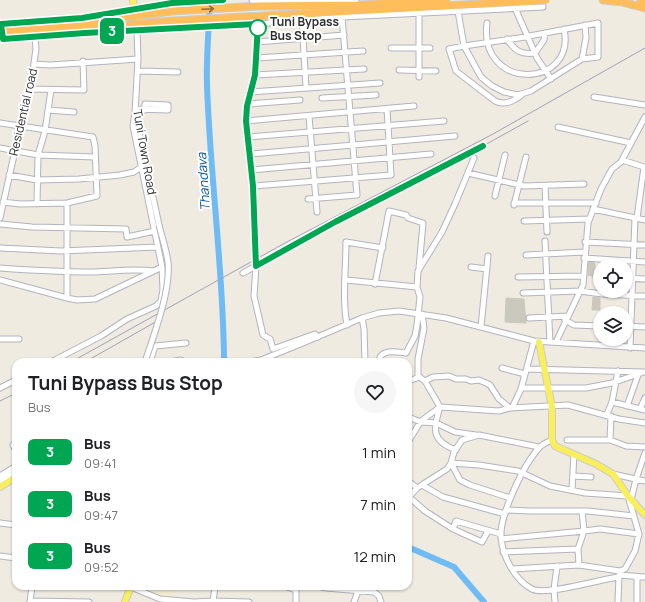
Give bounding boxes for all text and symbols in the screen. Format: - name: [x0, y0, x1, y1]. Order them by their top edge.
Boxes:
- one-way arrow: [201, 5, 214, 13]
- place label: Tuni Bypass Bus Stop: [270, 13, 340, 44]
- line badge: 3: [99, 18, 125, 44]
- marker: Tuni Bypass Bus Stop: [249, 19, 267, 37]
- text: 3: [108, 21, 116, 40]
- street label: Residential road: [5, 67, 41, 157]
- street label: Tuni Town Road: [129, 108, 161, 196]
- water label: Thandava: [192, 151, 214, 212]
- map controls: [593, 258, 633, 346]
- button: locate: [593, 258, 633, 298]
- button: layers: [593, 306, 633, 346]
- text: Tuni Bypass Bus Stop: [28, 370, 223, 396]
- button: heart: [354, 371, 396, 413]
- text: Bus: [28, 398, 51, 416]
- text: Bus: [84, 433, 111, 454]
- text: 3: [46, 442, 54, 461]
- text: 1 min: [362, 442, 396, 463]
- text: 09:41: [84, 454, 117, 472]
- text: Bus: [84, 485, 111, 506]
- text: 3: [46, 494, 54, 513]
- text: 7 min: [360, 494, 396, 515]
- text: 09:47: [84, 506, 118, 524]
- text: Bus: [84, 537, 111, 558]
- text: 3: [46, 546, 54, 565]
- text: 12 min: [353, 546, 396, 567]
- text: 09:52: [84, 558, 118, 576]

